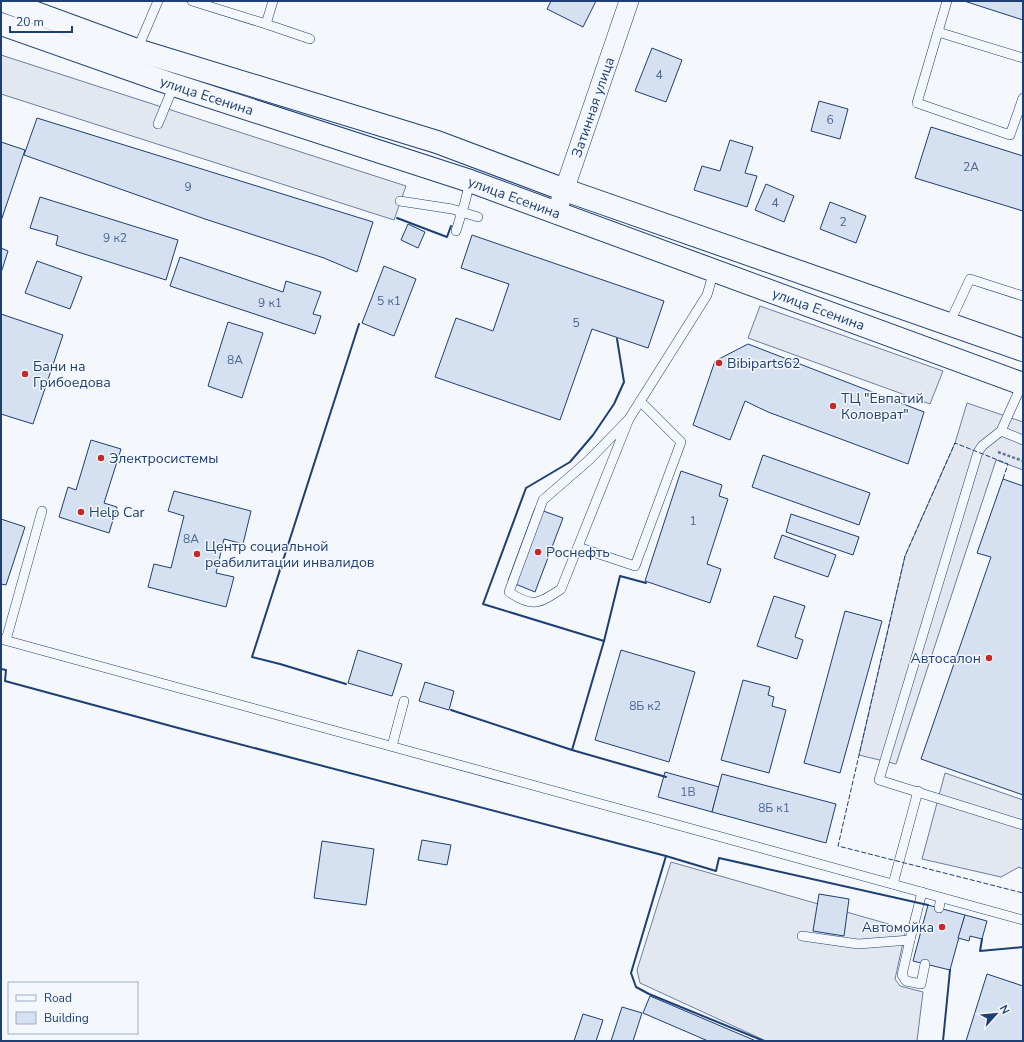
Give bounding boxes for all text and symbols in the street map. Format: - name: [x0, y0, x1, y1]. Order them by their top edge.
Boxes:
- scale bar: [10, 8, 72, 34]
- text: 20 m: [16, 14, 44, 30]
- street label: Затинная улица: [567, 54, 619, 160]
- house number: 4: [655, 67, 663, 83]
- street label: улица Есенина: [157, 72, 256, 120]
- house number: 6: [826, 112, 834, 128]
- house number: 2А: [963, 159, 979, 175]
- street label: улица Есенина: [465, 172, 563, 223]
- house number: 9: [184, 179, 192, 195]
- house number: 4: [771, 195, 779, 211]
- house number: 2: [839, 214, 847, 230]
- house number: 9 к2: [103, 230, 127, 246]
- street label: улица Есенина: [770, 284, 867, 335]
- house number: 5 к1: [377, 293, 401, 309]
- house number: 9 к1: [258, 295, 282, 311]
- house number: 5: [572, 315, 580, 331]
- house number: 8А: [227, 352, 243, 368]
- place label: Bibiparts62: [727, 354, 801, 373]
- place label: Бани на Грибоедова: [33, 357, 111, 392]
- marker: Bibiparts62: [714, 358, 724, 368]
- marker: Бани на Грибоедова: [20, 369, 30, 379]
- place label: ТЦ "Евпатий Коловрат": [841, 389, 924, 424]
- marker: ТЦ "Евпатий Коловрат": [828, 401, 838, 411]
- place label: Электросистемы: [109, 449, 218, 468]
- marker: Электросистемы: [96, 453, 106, 463]
- place label: Help Car: [89, 503, 145, 522]
- marker: Help Car: [76, 507, 86, 517]
- house number: 1: [689, 513, 697, 529]
- house number: 8А: [183, 531, 199, 547]
- place label: Центр социальной реабилитации инвалидов: [205, 537, 375, 572]
- place label: Роснефть: [546, 543, 610, 562]
- marker: Роснефть: [533, 547, 543, 557]
- marker: Центр социальной реабилитации инвалидов: [192, 549, 202, 559]
- place label: Автосалон: [911, 649, 981, 668]
- marker: Автосалон: [984, 653, 994, 663]
- house number: 8Б к2: [629, 698, 661, 714]
- house number: 1В: [680, 784, 696, 800]
- house number: 8Б к1: [758, 800, 790, 816]
- place label: Автомойка: [862, 918, 934, 937]
- marker: Автомойка: [937, 922, 947, 932]
- legend: [8, 982, 138, 1034]
- text: Road: [44, 990, 72, 1006]
- north arrow: [976, 994, 1016, 1034]
- text: N: [996, 1003, 1013, 1017]
- text: Building: [44, 1010, 89, 1026]

